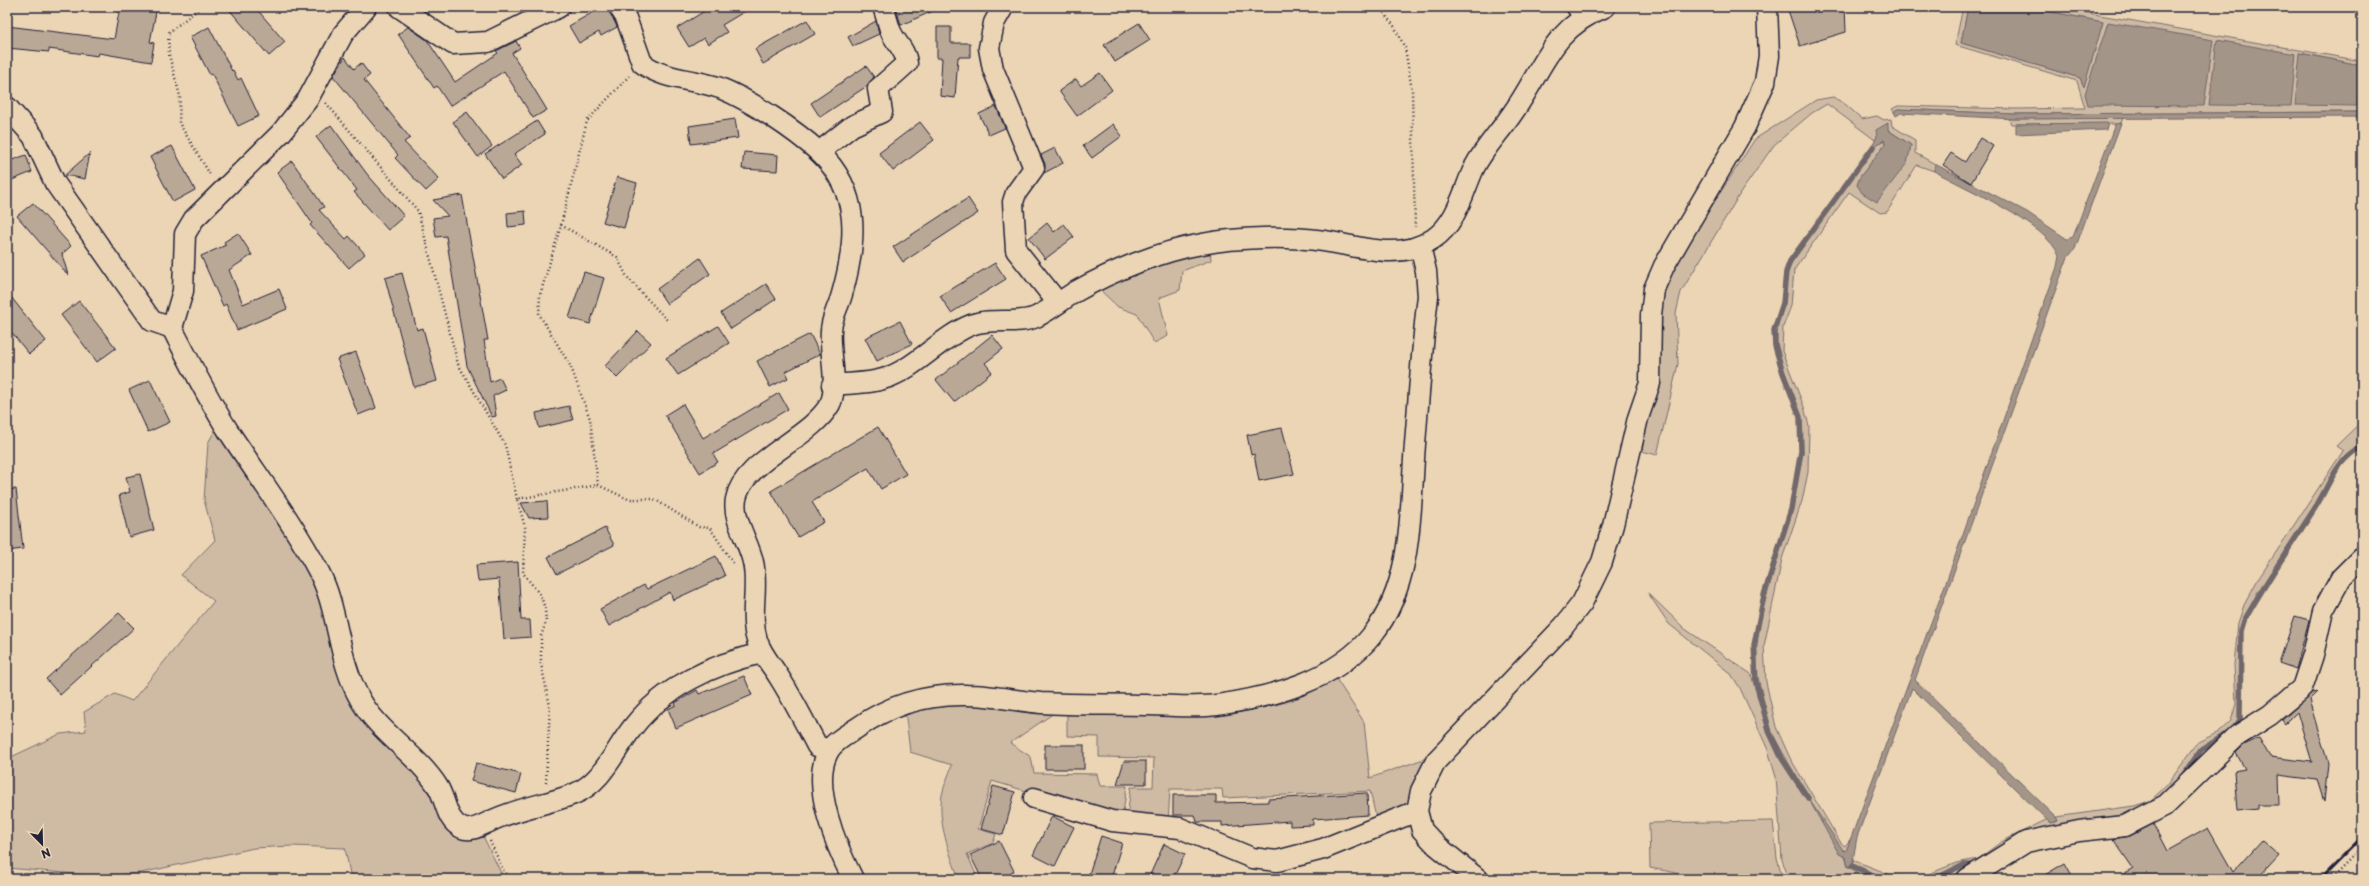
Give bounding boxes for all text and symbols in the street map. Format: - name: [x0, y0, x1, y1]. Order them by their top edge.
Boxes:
- north arrow: [22, 824, 62, 864]
- text: N: [39, 844, 53, 863]

